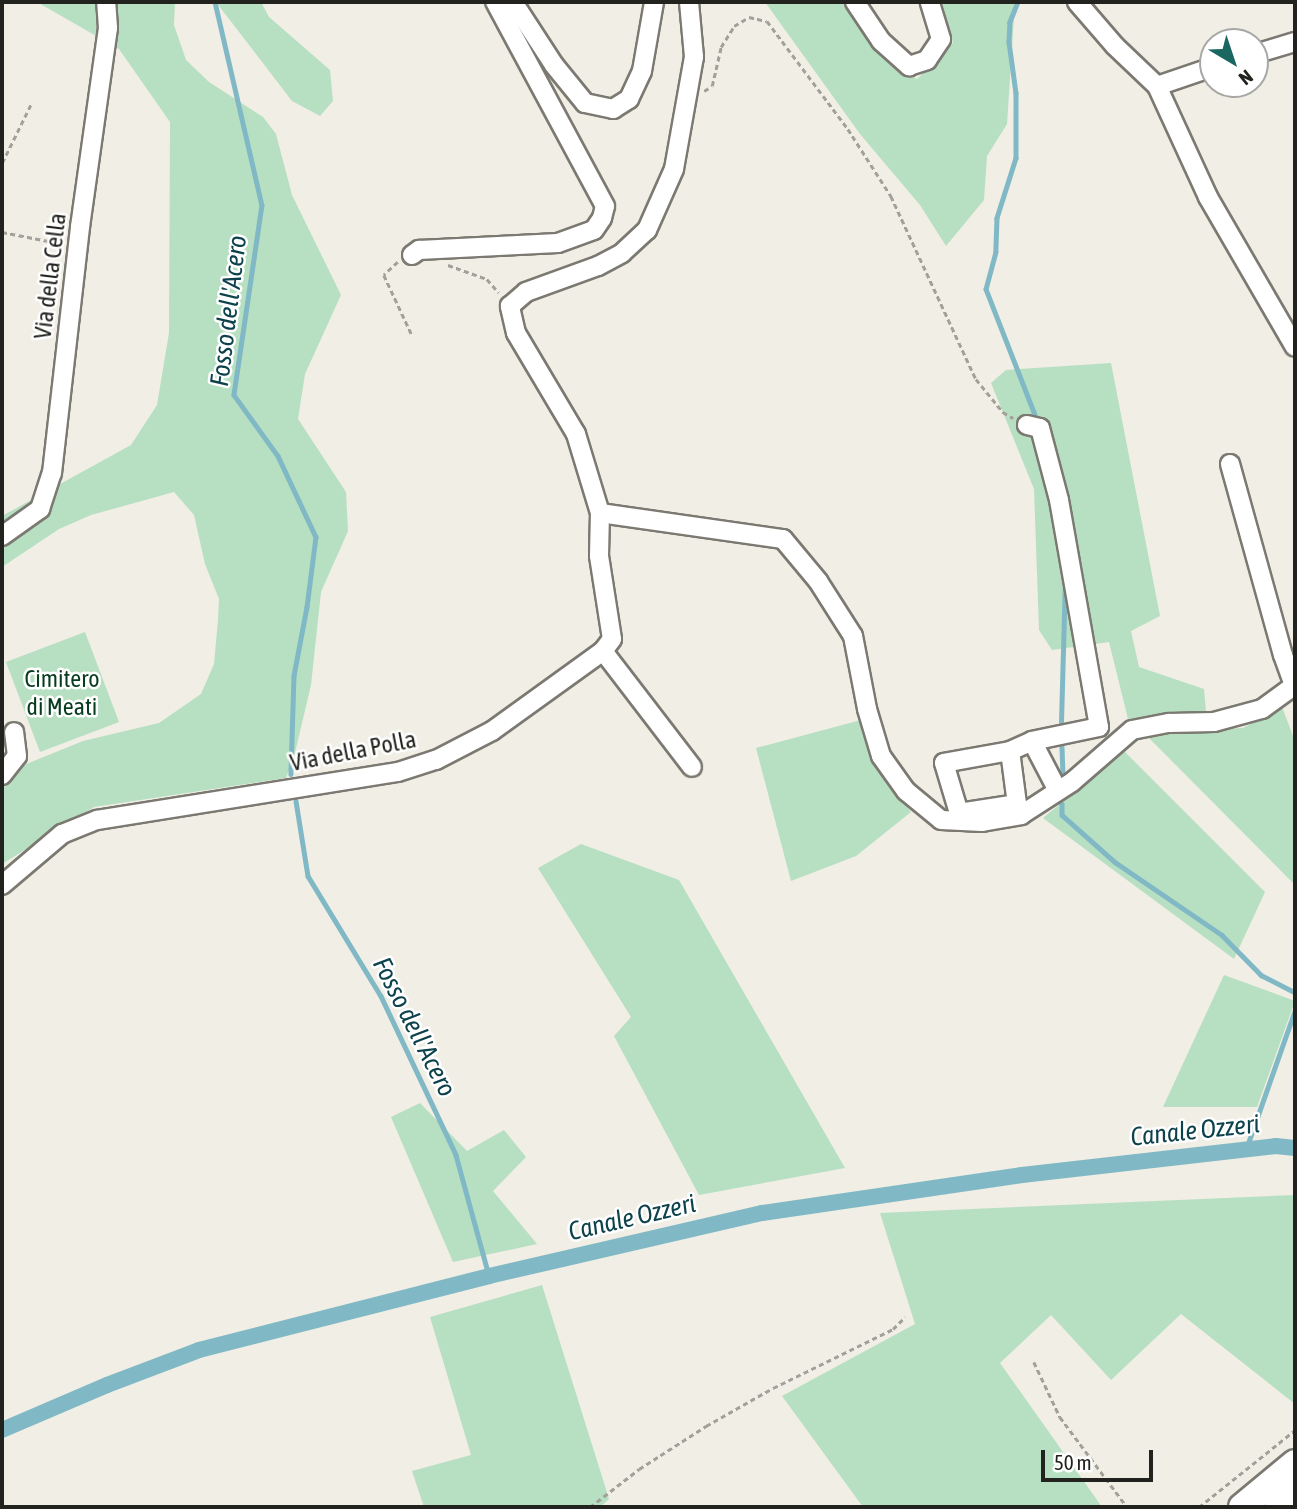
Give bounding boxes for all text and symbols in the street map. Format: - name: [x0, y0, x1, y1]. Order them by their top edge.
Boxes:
- north arrow: [1199, 28, 1269, 98]
- text: N: [1235, 66, 1257, 90]
- street label: Via della Cella: [28, 211, 72, 341]
- water label: Fosso dell'Acero: [204, 234, 254, 388]
- park label: Cimitero di Meati: [24, 665, 100, 721]
- street label: Via della Polla: [288, 725, 418, 777]
- water label: Fosso dell'Acero: [366, 952, 462, 1102]
- water label: Canale Ozzeri: [1129, 1109, 1261, 1153]
- water label: Canale Ozzeri: [565, 1188, 699, 1248]
- scale bar: [1045, 1436, 1157, 1480]
- text: 50 m: [1054, 1450, 1092, 1474]

